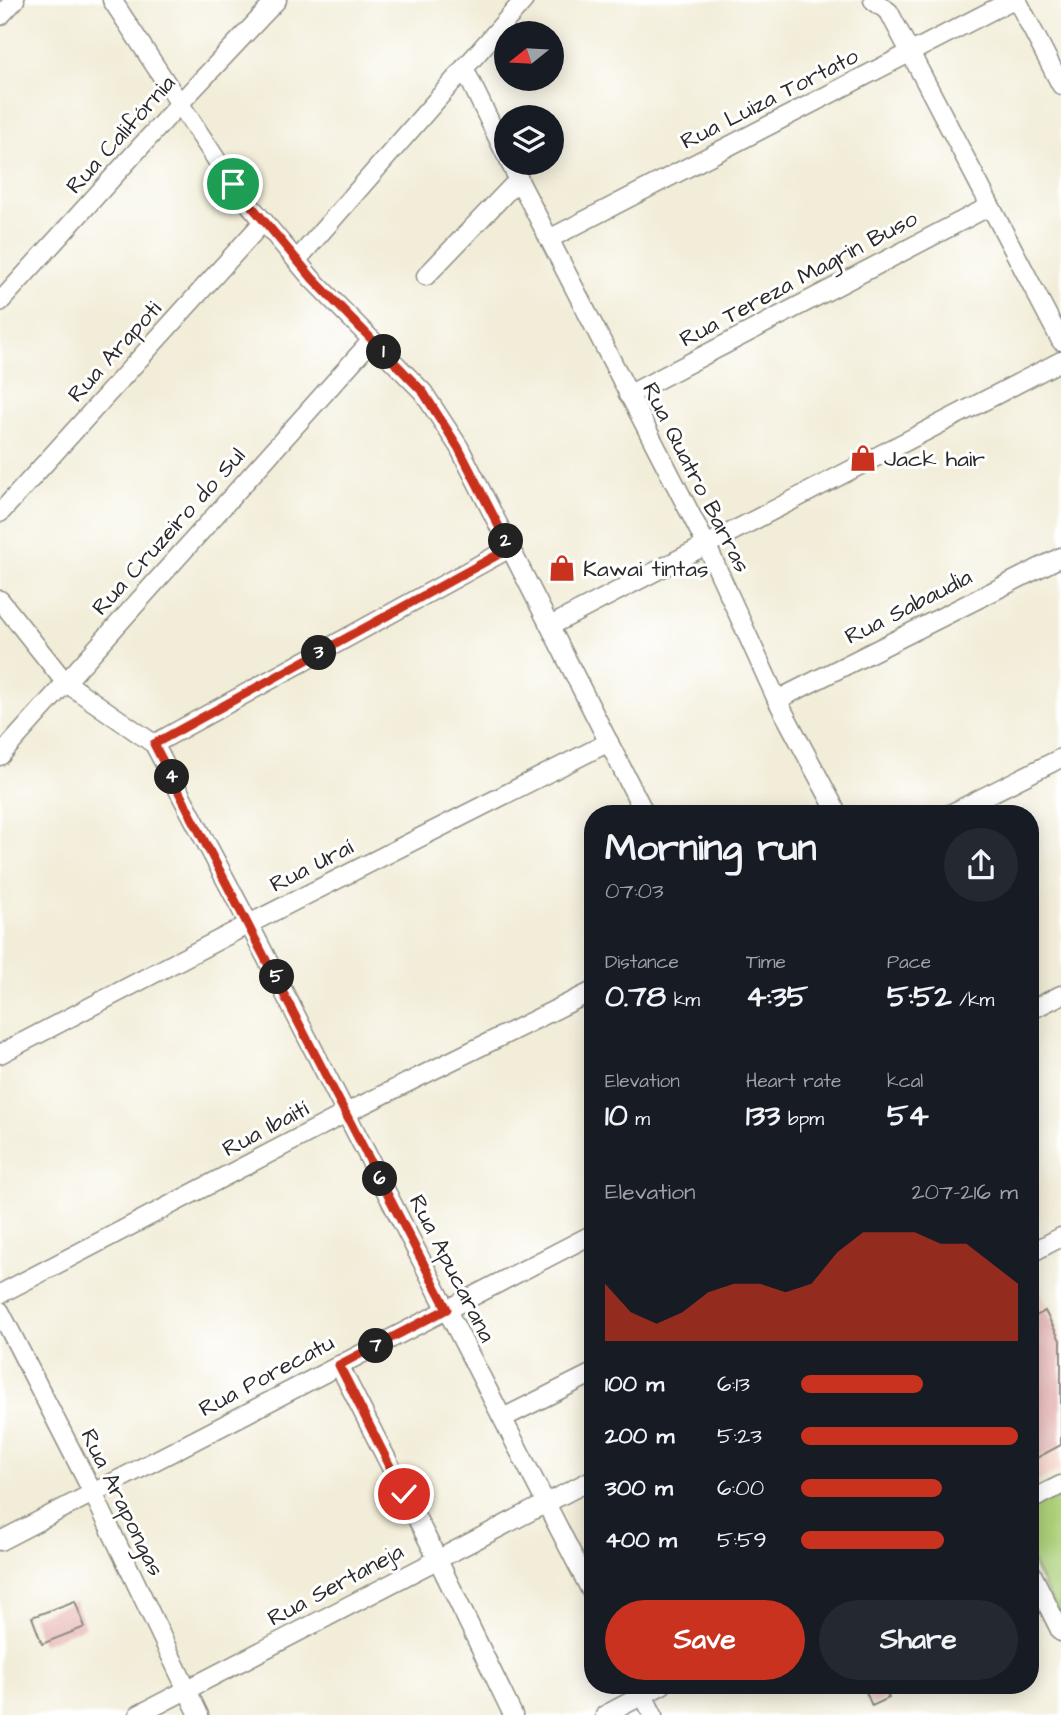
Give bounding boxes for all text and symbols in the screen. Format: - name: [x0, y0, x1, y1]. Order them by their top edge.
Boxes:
- north arrow: [494, 21, 564, 91]
- map controls: [494, 21, 564, 175]
- street label: Rua Luiza Tortato: [675, 40, 864, 158]
- street label: Rua Califórnia: [59, 68, 183, 201]
- button: layers: [494, 105, 564, 175]
- pin: [203, 154, 263, 214]
- icon: arrive: [214, 165, 252, 203]
- street label: Rua Tereza Magrin Buso: [674, 202, 924, 356]
- street label: Rua Arapoti: [60, 294, 169, 409]
- pin: 1: [366, 334, 402, 370]
- text: 1: [382, 338, 385, 365]
- street label: Rua Quatro Barras: [634, 377, 758, 578]
- street label: Rua Cruzeiro do Sul: [85, 441, 253, 623]
- shop icon: Jack hair: [848, 443, 878, 473]
- place label: Jack hair: [884, 443, 985, 475]
- pin: 2: [489, 524, 524, 558]
- text: 2: [500, 527, 511, 554]
- shop icon: Kawai tintas: [547, 553, 577, 583]
- place label: Kawai tintas: [583, 553, 708, 585]
- street label: Rua Sabaudia: [839, 561, 978, 653]
- pin: 3: [302, 636, 336, 670]
- text: 3: [314, 639, 323, 666]
- pin: 4: [154, 760, 190, 794]
- text: 4: [165, 763, 178, 790]
- text: Morning run: [605, 823, 817, 875]
- button: share: [944, 828, 1018, 902]
- street label: Rua Uraí: [264, 831, 359, 901]
- text: 07:03: [605, 875, 664, 907]
- text: Distance: [605, 949, 679, 976]
- text: Time: [746, 949, 786, 976]
- text: Pace: [887, 949, 931, 976]
- pin: 5: [260, 960, 294, 995]
- text: 5: [270, 963, 283, 990]
- text: 0.78: [605, 976, 666, 1018]
- text: 4:35: [746, 976, 808, 1018]
- text: 5:52: [887, 976, 952, 1018]
- text: km: [666, 987, 700, 1014]
- text: /km: [952, 987, 994, 1014]
- text: Elevation: [605, 1068, 680, 1095]
- text: Heart rate: [746, 1068, 841, 1095]
- text: kcal: [887, 1068, 923, 1095]
- street label: Rua Ibaití: [217, 1093, 315, 1165]
- text: 10: [605, 1095, 628, 1137]
- text: 133: [746, 1095, 780, 1137]
- text: 54: [887, 1095, 929, 1137]
- text: m: [628, 1106, 650, 1133]
- text: bpm: [780, 1106, 824, 1133]
- pin: 6: [362, 1162, 398, 1196]
- text: 6: [374, 1165, 385, 1192]
- text: Elevation: [605, 1176, 696, 1208]
- text: 207–216 m: [911, 1176, 1018, 1208]
- street label: Rua Apucarana: [401, 1189, 503, 1348]
- street label: Rua Porecatu: [193, 1327, 340, 1425]
- pin: 7: [358, 1328, 394, 1364]
- text: 7: [370, 1332, 381, 1359]
- text: 100 m: [605, 1368, 664, 1400]
- text: 6:13: [717, 1368, 750, 1400]
- text: 200 m: [605, 1420, 674, 1452]
- text: 5:23: [717, 1420, 762, 1452]
- street label: Rua Arapongas: [72, 1423, 172, 1582]
- pin: [374, 1464, 434, 1524]
- text: 300 m: [605, 1472, 673, 1504]
- text: 6:00: [717, 1472, 764, 1504]
- icon: check: [385, 1475, 423, 1513]
- text: 400 m: [605, 1524, 677, 1556]
- text: 5:59: [717, 1524, 767, 1556]
- street label: Rua Sertaneja: [262, 1535, 409, 1634]
- button: Save: [605, 1600, 805, 1680]
- button: Share: [819, 1600, 1018, 1680]

